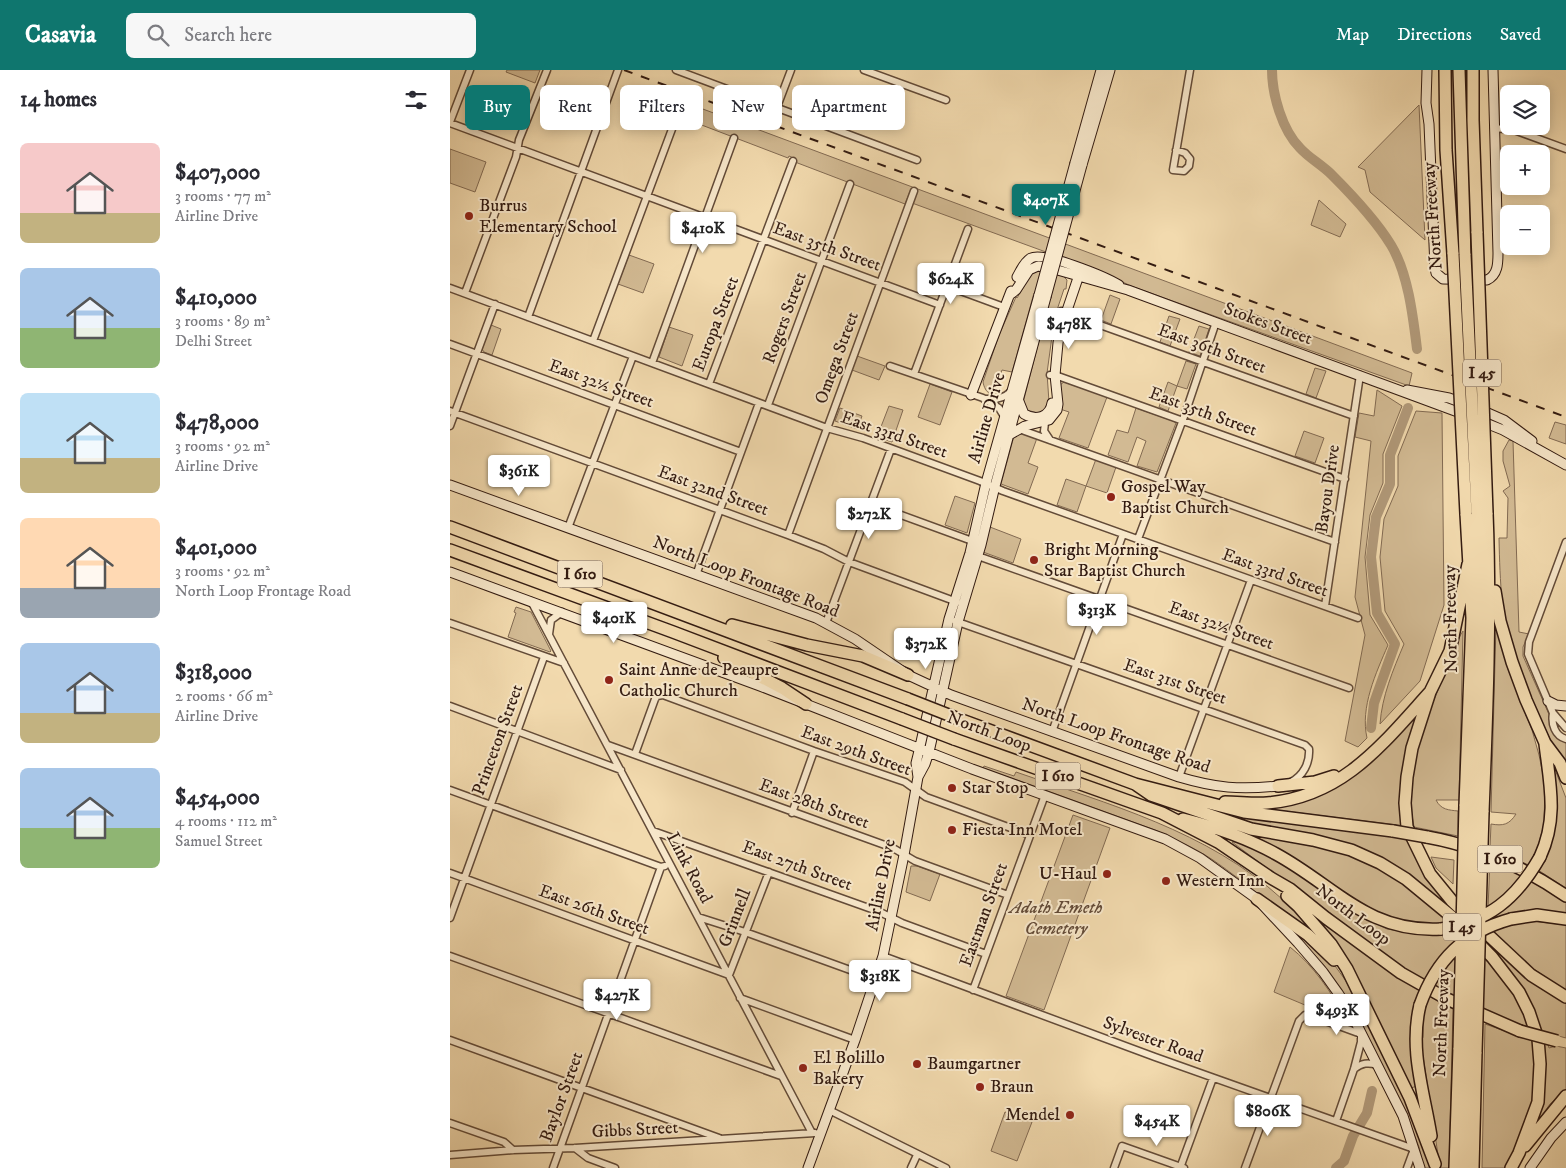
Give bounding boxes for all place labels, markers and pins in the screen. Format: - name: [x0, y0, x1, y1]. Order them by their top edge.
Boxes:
- pin: $407K: [1011, 184, 1081, 226]
- place label: Burrus Elementary School: [479, 195, 617, 238]
- marker: Burrus Elementary School: [463, 210, 475, 222]
- pin: $410K: [668, 212, 738, 254]
- pin: $624K: [916, 262, 986, 305]
- pin: $478K: [1034, 308, 1104, 350]
- pin: $361K: [484, 454, 554, 497]
- place label: Gospel Way Baptist Church: [1121, 476, 1229, 519]
- marker: Gospel Way Baptist Church: [1105, 491, 1117, 503]
- pin: $272K: [834, 498, 904, 540]
- place label: Bright Morning Star Baptist Church: [1044, 539, 1186, 582]
- marker: Bright Morning Star Baptist Church: [1028, 554, 1040, 566]
- pin: $313K: [1062, 594, 1132, 636]
- pin: $401K: [579, 602, 649, 644]
- pin: $372K: [891, 628, 961, 670]
- place label: Saint Anne de Peaupre Catholic Church: [619, 659, 779, 702]
- marker: Saint Anne de Peaupre Catholic Church: [603, 674, 615, 686]
- place label: Star Stop: [962, 777, 1028, 799]
- marker: Star Stop: [946, 782, 958, 794]
- place label: Fiesta Inn Motel: [962, 819, 1083, 841]
- marker: Fiesta Inn Motel: [946, 824, 958, 836]
- place label: U-Haul: [1039, 863, 1098, 885]
- marker: U-Haul: [1101, 868, 1113, 880]
- place label: Western Inn: [1175, 870, 1265, 892]
- marker: Western Inn: [1160, 875, 1172, 887]
- pin: $318K: [845, 960, 915, 1002]
- pin: $427K: [582, 978, 652, 1021]
- pin: $493K: [1302, 994, 1372, 1036]
- place label: El Bolillo Bakery: [813, 1047, 885, 1090]
- place label: Baumgartner: [927, 1053, 1021, 1075]
- marker: Baumgartner: [911, 1058, 923, 1070]
- marker: El Bolillo Bakery: [797, 1062, 809, 1074]
- place label: Braun: [990, 1076, 1034, 1098]
- marker: Braun: [974, 1081, 986, 1093]
- pin: $806K: [1233, 1094, 1303, 1137]
- place label: Mendel: [1005, 1104, 1061, 1126]
- pin: $454K: [1122, 1104, 1192, 1147]
- marker: Mendel: [1064, 1109, 1076, 1121]

